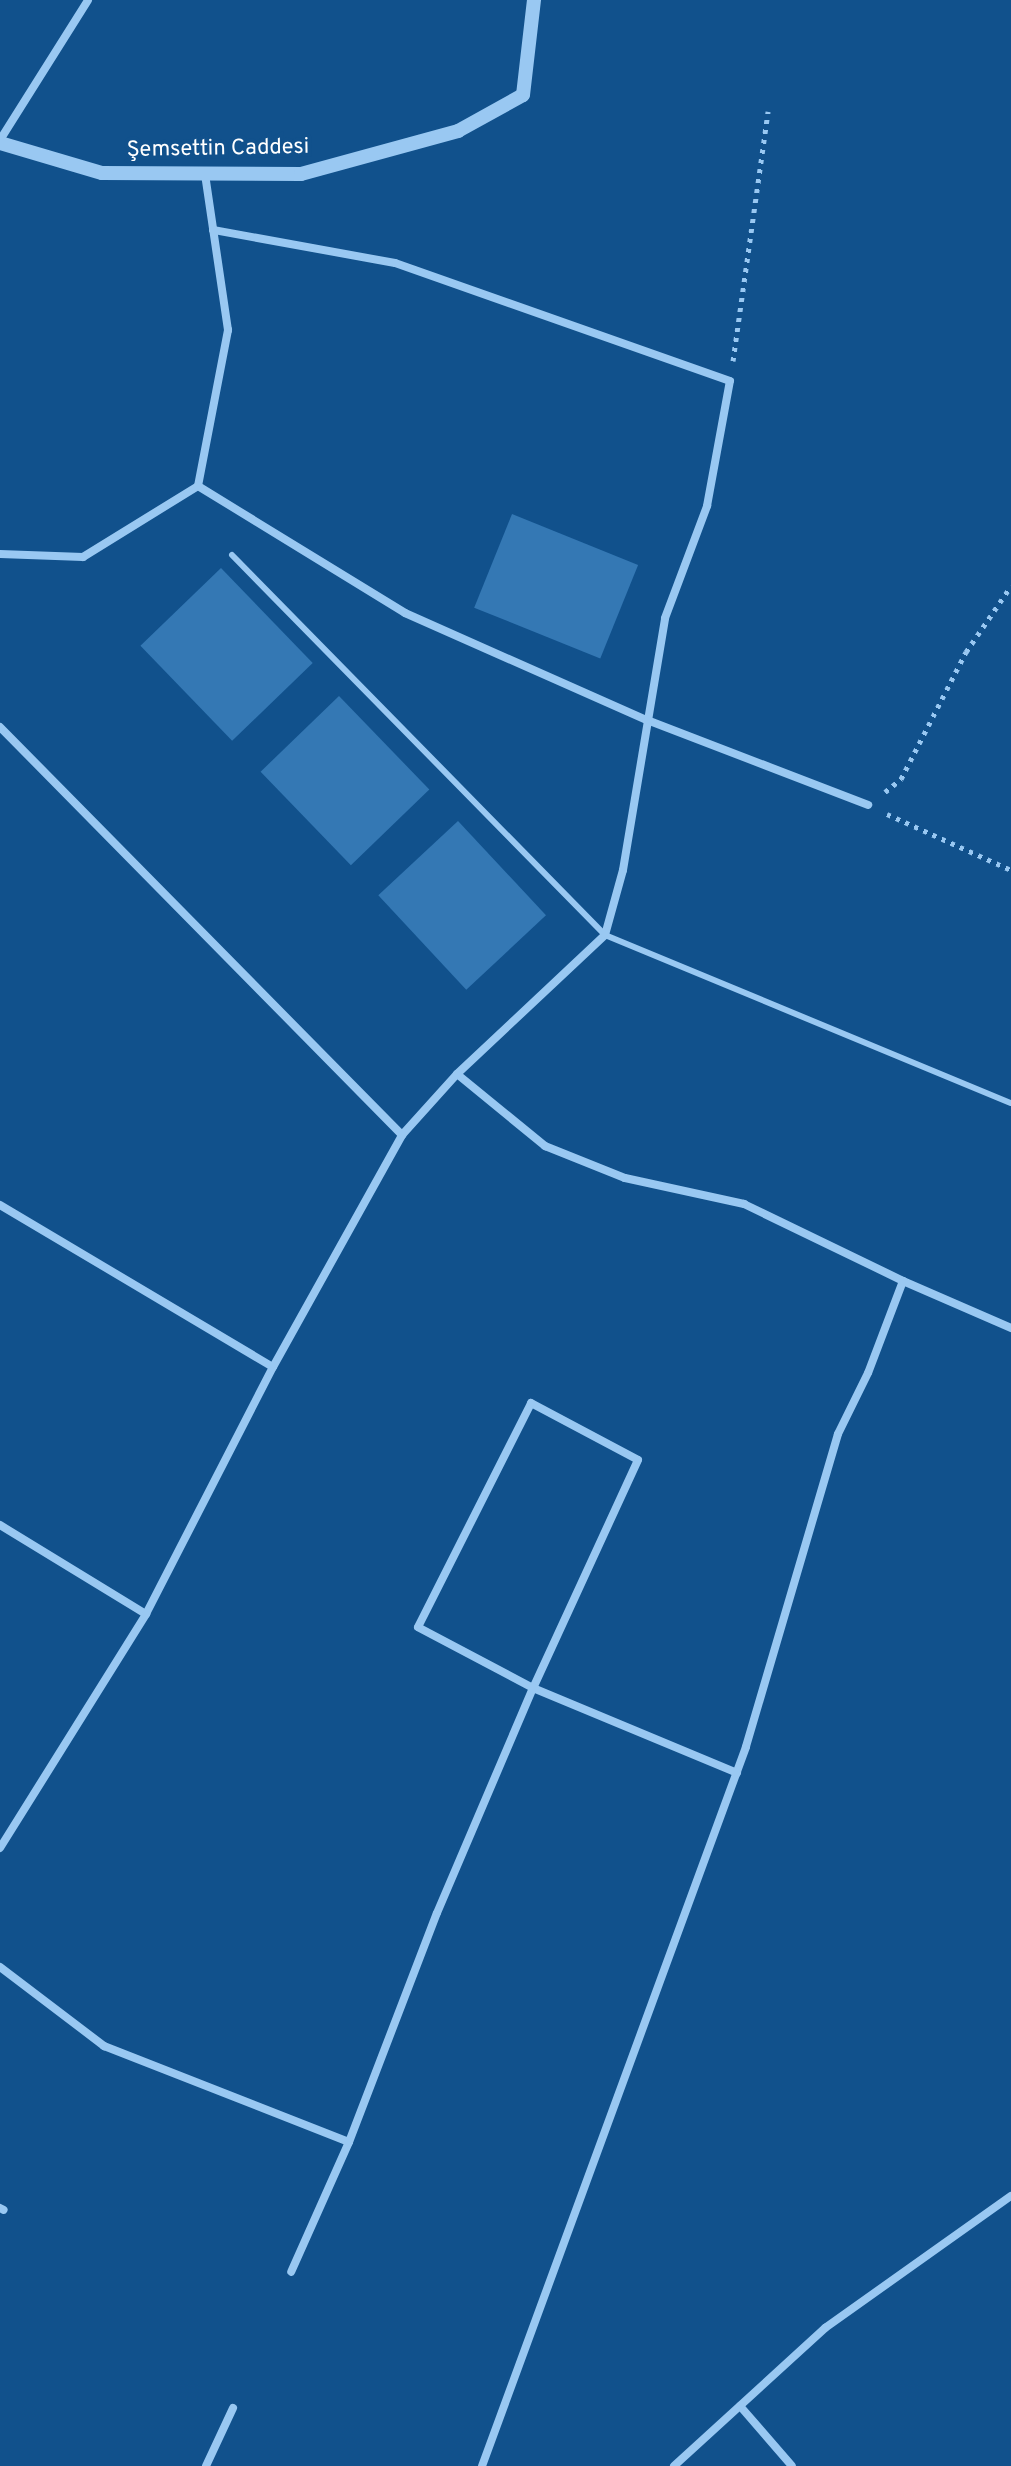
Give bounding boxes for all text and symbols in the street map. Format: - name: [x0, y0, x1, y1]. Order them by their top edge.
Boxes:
- street label: Şemsettin Caddesi: [126, 134, 310, 164]

